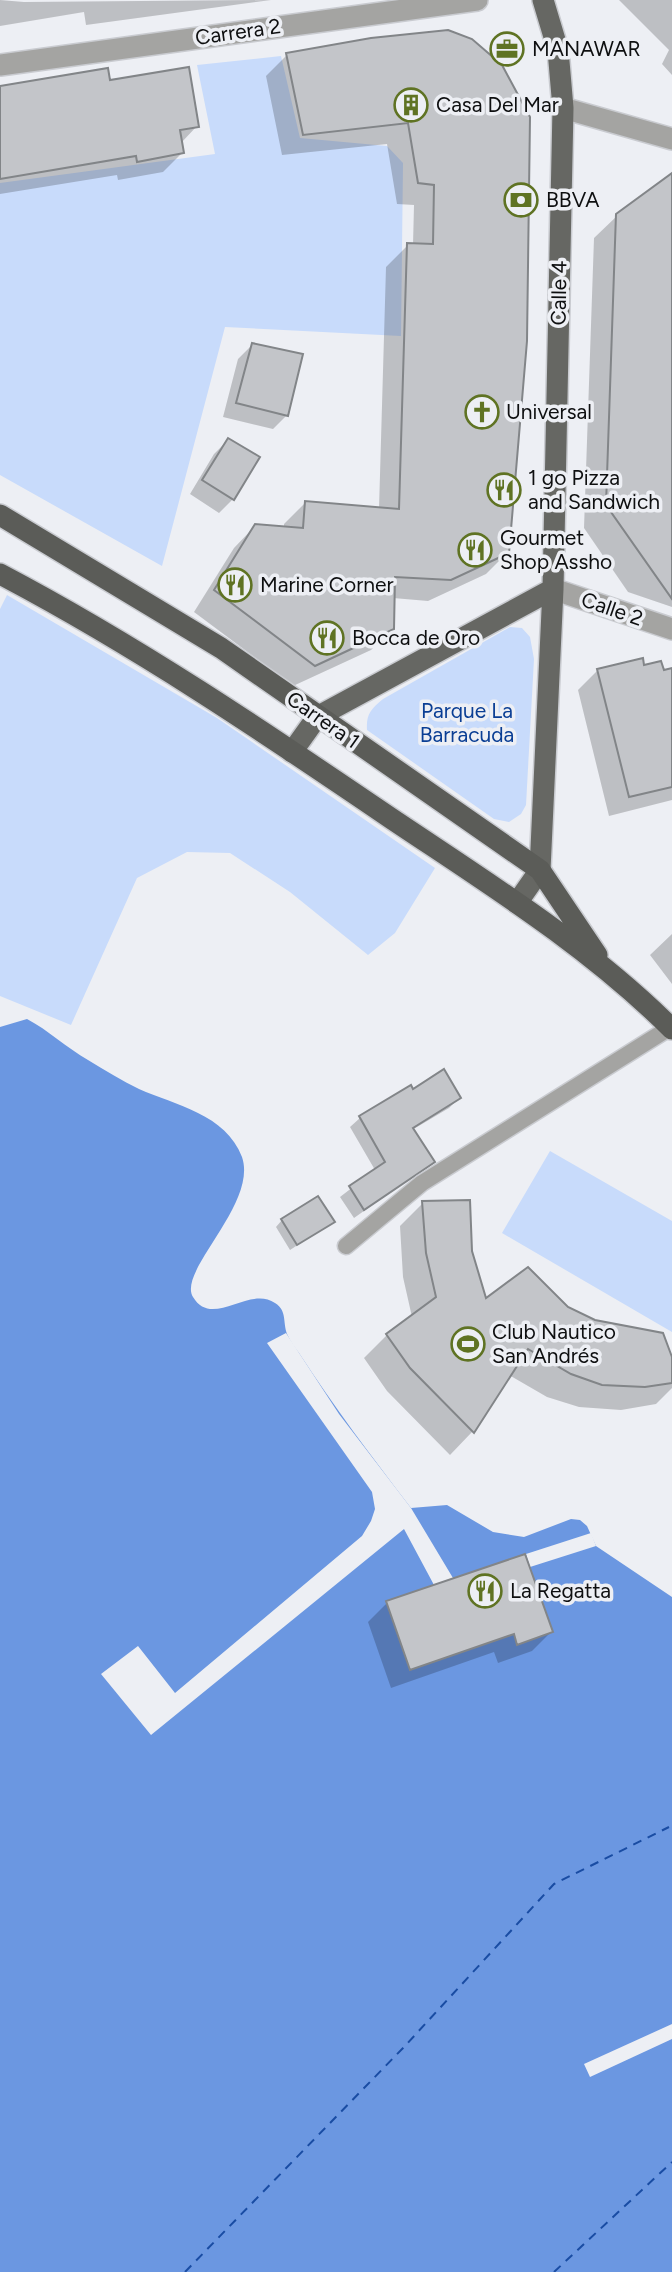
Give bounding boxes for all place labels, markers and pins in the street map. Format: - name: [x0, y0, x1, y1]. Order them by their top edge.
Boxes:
- office icon: MANAWAR: [488, 30, 526, 68]
- place label: MANAWAR: [532, 36, 641, 61]
- building icon: Casa Del Mar: [392, 86, 430, 124]
- place label: Casa Del Mar: [436, 92, 559, 117]
- bank icon: BBVA: [502, 181, 540, 219]
- place label: BBVA: [546, 187, 600, 212]
- church icon: Universal: [463, 393, 501, 431]
- place label: Universal: [506, 399, 592, 424]
- place label: 1 go Pizza and Sandwich: [528, 465, 660, 514]
- restaurant icon: 1 go Pizza and Sandwich: [485, 471, 523, 509]
- place label: Gourmet Shop Assho: [500, 525, 612, 574]
- restaurant icon: Gourmet Shop Assho: [456, 531, 494, 569]
- restaurant icon: Marine Corner: [216, 566, 254, 604]
- place label: Marine Corner: [260, 572, 394, 597]
- restaurant icon: Bocca de Oro: [308, 619, 346, 657]
- place label: Bocca de Oro: [352, 625, 480, 650]
- place label: Club Nautico San Andrés: [492, 1319, 616, 1368]
- sports icon: Club Nautico San Andrés: [449, 1325, 487, 1363]
- restaurant icon: La Regatta: [466, 1572, 504, 1610]
- place label: La Regatta: [510, 1578, 611, 1603]

